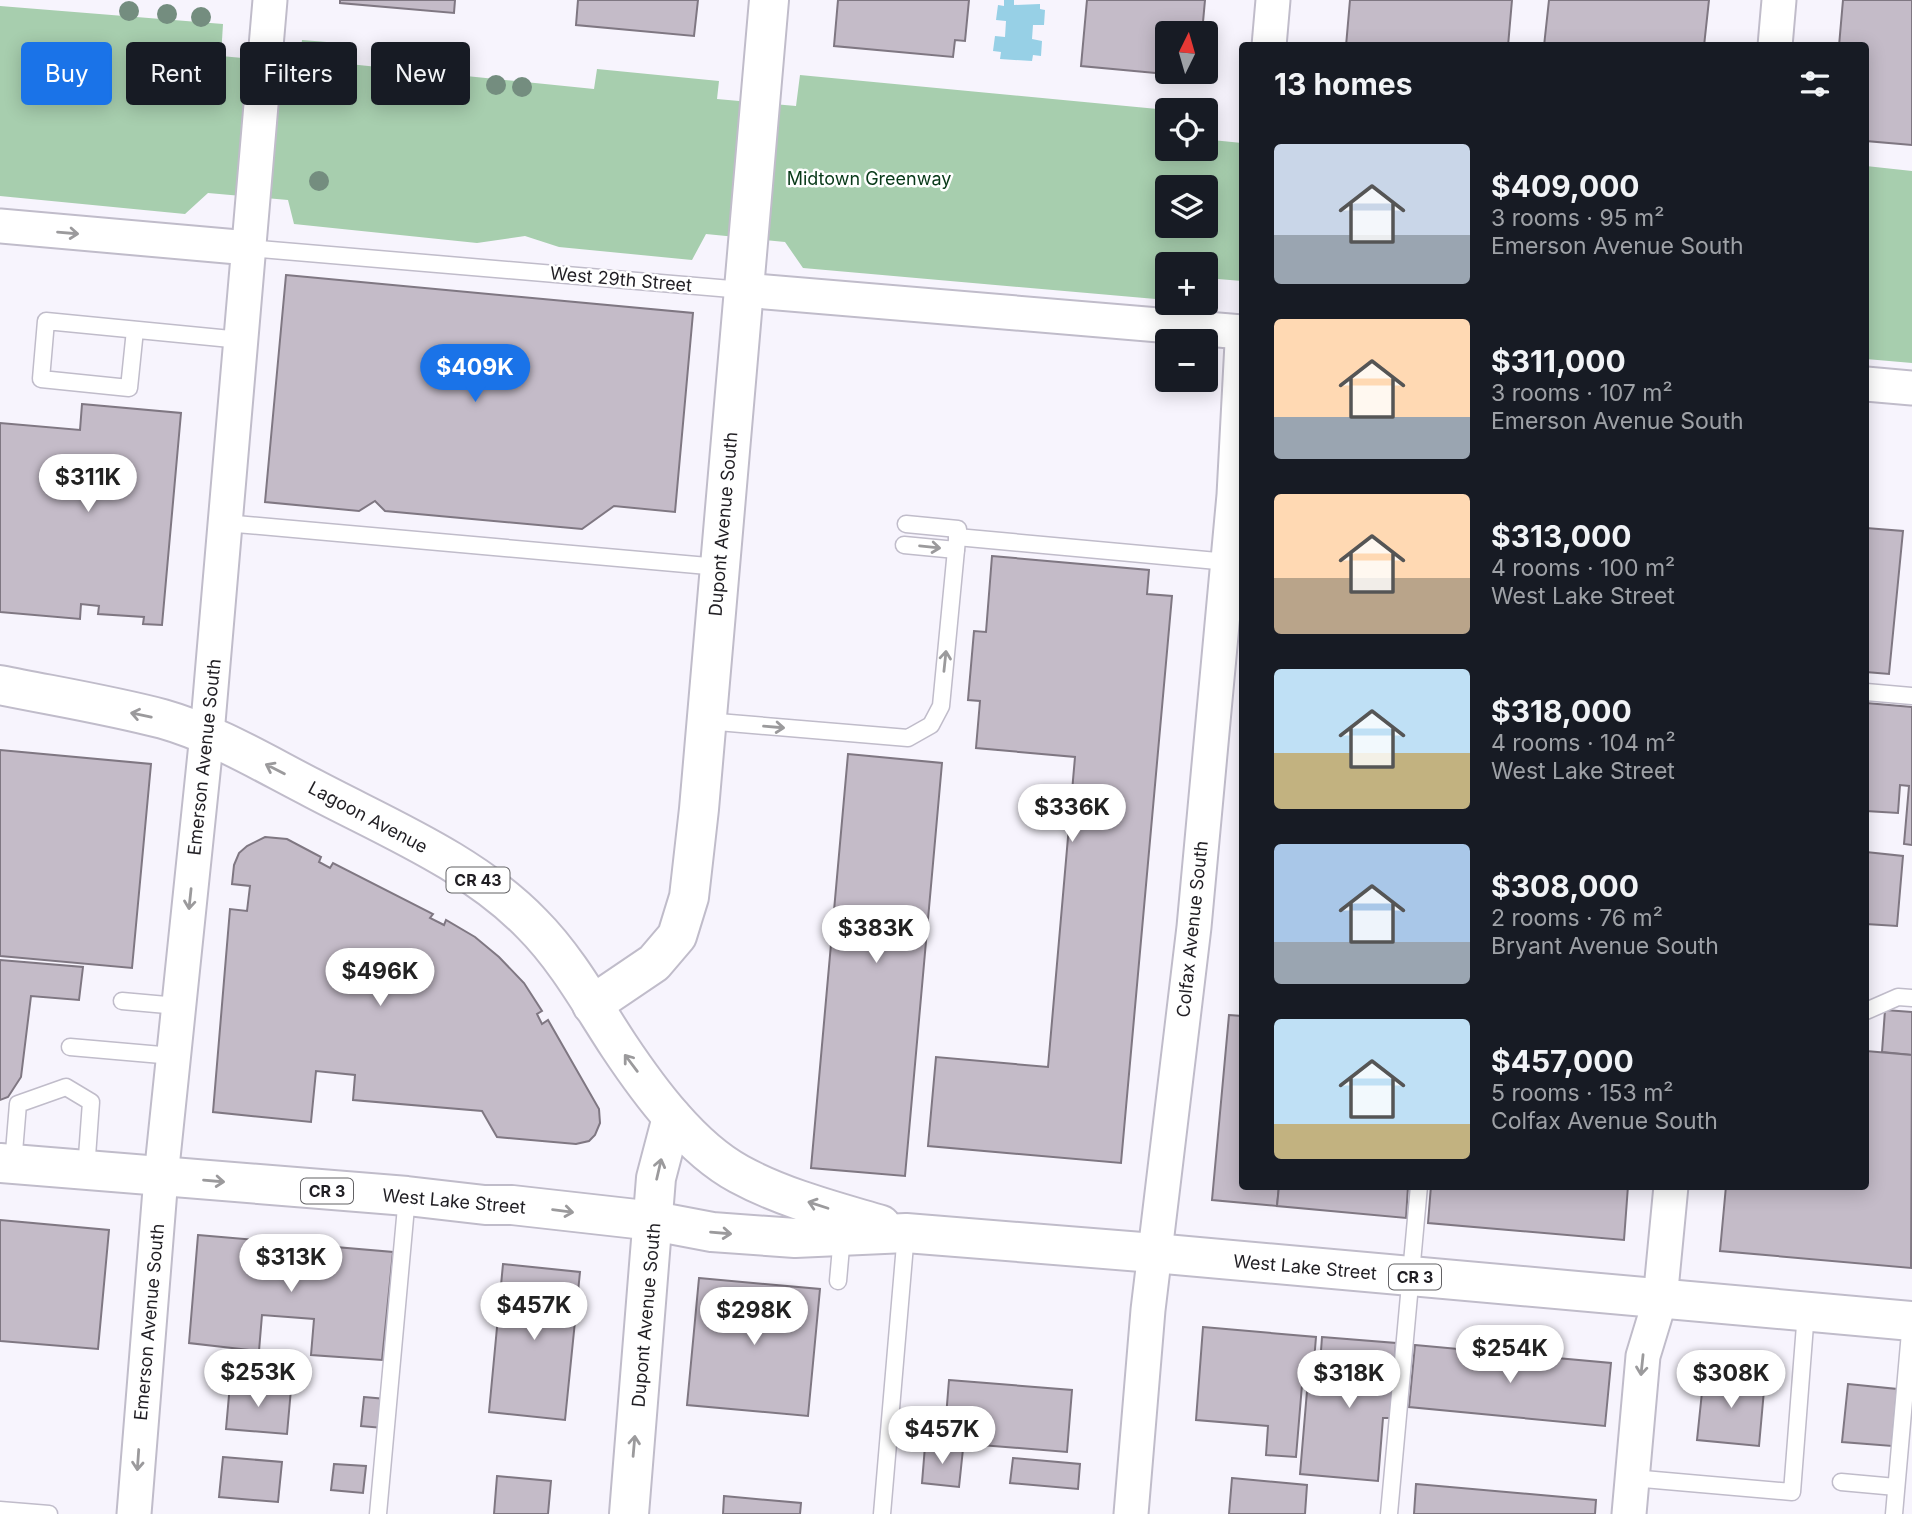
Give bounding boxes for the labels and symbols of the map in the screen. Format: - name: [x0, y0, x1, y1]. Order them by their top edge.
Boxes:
- north arrow: [1155, 21, 1218, 84]
- park label: Midtown Greenway: [787, 168, 951, 189]
- one-way arrow: [56, 227, 79, 240]
- street label: West 29th Street: [549, 262, 693, 296]
- pin: $409K: [426, 344, 524, 404]
- street label: Dupont Avenue South: [704, 431, 742, 617]
- pin: $311K: [39, 454, 137, 514]
- one-way arrow: [918, 541, 941, 554]
- one-way arrow: [939, 650, 952, 673]
- street label: Emerson Avenue South: [183, 658, 225, 856]
- one-way arrow: [130, 707, 153, 721]
- one-way arrow: [762, 721, 785, 734]
- one-way arrow: [265, 762, 285, 776]
- street label: Lagoon Avenue: [305, 777, 431, 857]
- pin: $336K: [1023, 784, 1121, 844]
- street label: Colfax Avenue South: [1172, 840, 1212, 1018]
- road number: CR 43: [447, 867, 510, 892]
- one-way arrow: [183, 887, 196, 910]
- pin: $383K: [827, 906, 925, 965]
- pin: $496K: [331, 948, 429, 1008]
- one-way arrow: [624, 1054, 639, 1072]
- one-way arrow: [653, 1158, 666, 1181]
- one-way arrow: [203, 1175, 225, 1188]
- road number: CR 3: [301, 1178, 353, 1204]
- street label: West Lake Street: [381, 1184, 527, 1218]
- one-way arrow: [807, 1198, 829, 1210]
- one-way arrow: [551, 1205, 574, 1218]
- street label: Dupont Avenue South: [627, 1222, 665, 1408]
- street label: Emerson Avenue South: [130, 1223, 168, 1421]
- one-way arrow: [709, 1227, 732, 1240]
- pin: $313K: [242, 1234, 340, 1294]
- street label: West Lake Street: [1232, 1250, 1378, 1284]
- road number: CR 3: [1389, 1264, 1441, 1289]
- pin: $457K: [485, 1282, 583, 1342]
- pin: $298K: [705, 1288, 803, 1347]
- pin: $254K: [1461, 1326, 1559, 1385]
- pin: $253K: [209, 1350, 307, 1409]
- pin: $318K: [1300, 1350, 1398, 1410]
- pin: $308K: [1682, 1350, 1780, 1410]
- one-way arrow: [1636, 1354, 1649, 1376]
- pin: $457K: [893, 1406, 991, 1466]
- one-way arrow: [628, 1435, 641, 1458]
- one-way arrow: [131, 1448, 144, 1470]

